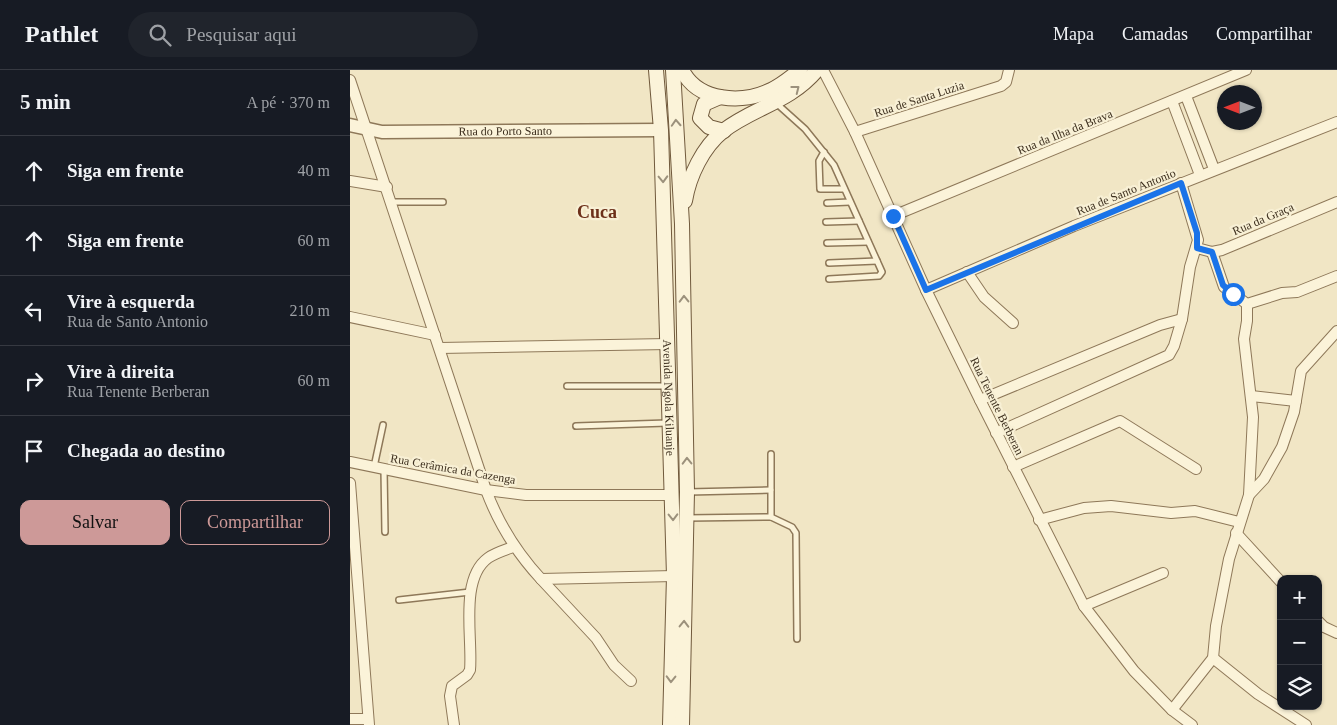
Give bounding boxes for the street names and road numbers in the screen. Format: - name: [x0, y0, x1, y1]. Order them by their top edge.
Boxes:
- street label: Rua de Santa Luzia: [872, 78, 966, 120]
- street label: Rua da Ilha da Brava: [1015, 106, 1115, 157]
- street label: Rua do Porto Santo: [458, 124, 552, 138]
- street label: Rua de Santo Antonio: [1074, 166, 1178, 218]
- street label: Rua da Graça: [1230, 200, 1296, 238]
- street label: Avenida Ngola Kiluanje: [660, 339, 677, 456]
- street label: Rua Tenente Berberan: [967, 355, 1027, 457]
- street label: Rua Cerâmica da Cazenga: [389, 451, 517, 487]

